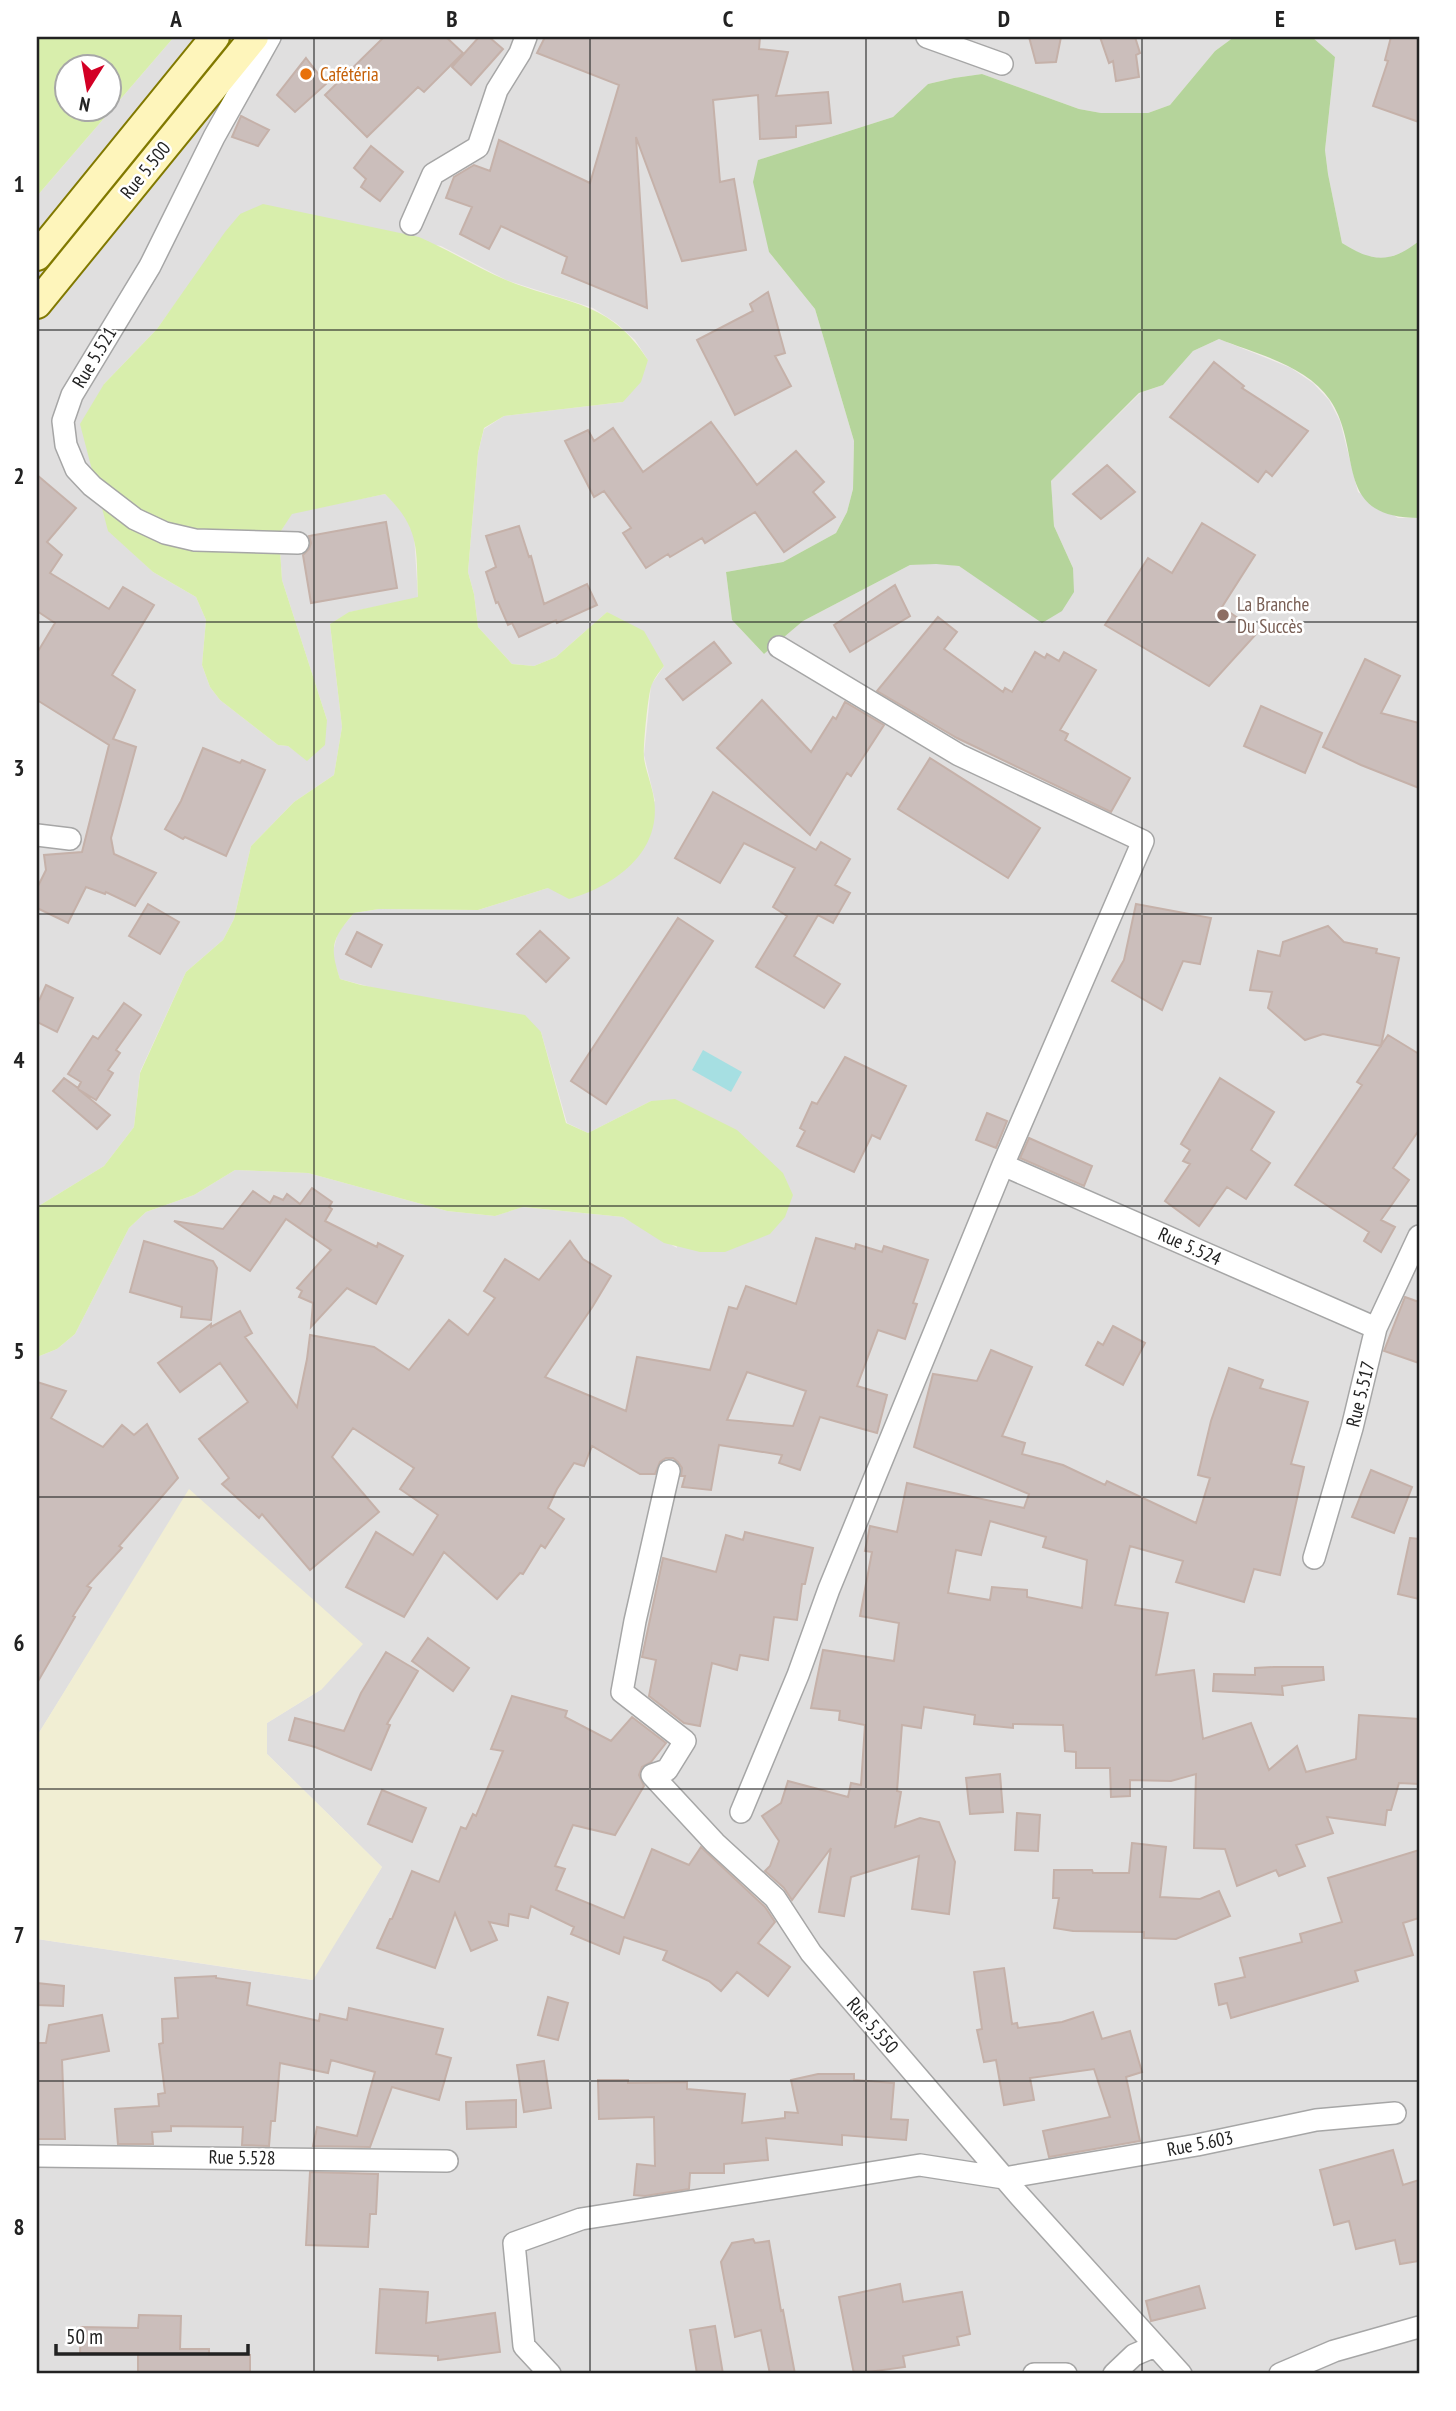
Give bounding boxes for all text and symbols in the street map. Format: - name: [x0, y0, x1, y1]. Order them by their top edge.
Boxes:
- text: A: [169, 4, 182, 33]
- text: B: [446, 4, 458, 33]
- text: C: [723, 4, 734, 33]
- text: D: [998, 4, 1010, 33]
- text: E: [1275, 4, 1285, 33]
- north arrow: [52, 52, 122, 122]
- place label: Cafétéria: [320, 62, 378, 86]
- marker: Cafétéria: [298, 66, 314, 82]
- text: N: [77, 92, 92, 117]
- street label: Rue 5.500: [115, 136, 175, 204]
- text: 1: [14, 169, 25, 198]
- street label: Rue 5.521: [67, 322, 121, 392]
- text: 2: [14, 461, 25, 490]
- place label: La Branche Du Succès: [1237, 592, 1309, 638]
- marker: La Branche Du Succès: [1215, 607, 1231, 623]
- text: 3: [14, 753, 25, 782]
- text: 4: [14, 1045, 25, 1074]
- street label: Rue 5.524: [1155, 1221, 1226, 1271]
- text: 5: [14, 1336, 25, 1365]
- street label: Rue 5.517: [1340, 1359, 1380, 1429]
- text: 6: [14, 1628, 25, 1657]
- text: 7: [14, 1920, 25, 1949]
- street label: Rue 5.550: [842, 1992, 904, 2058]
- street label: Rue 5.603: [1165, 2125, 1235, 2161]
- street label: Rue 5.528: [208, 2144, 276, 2170]
- text: 8: [14, 2212, 25, 2241]
- scale bar: [56, 2313, 248, 2357]
- text: 50 m: [66, 2323, 103, 2350]

